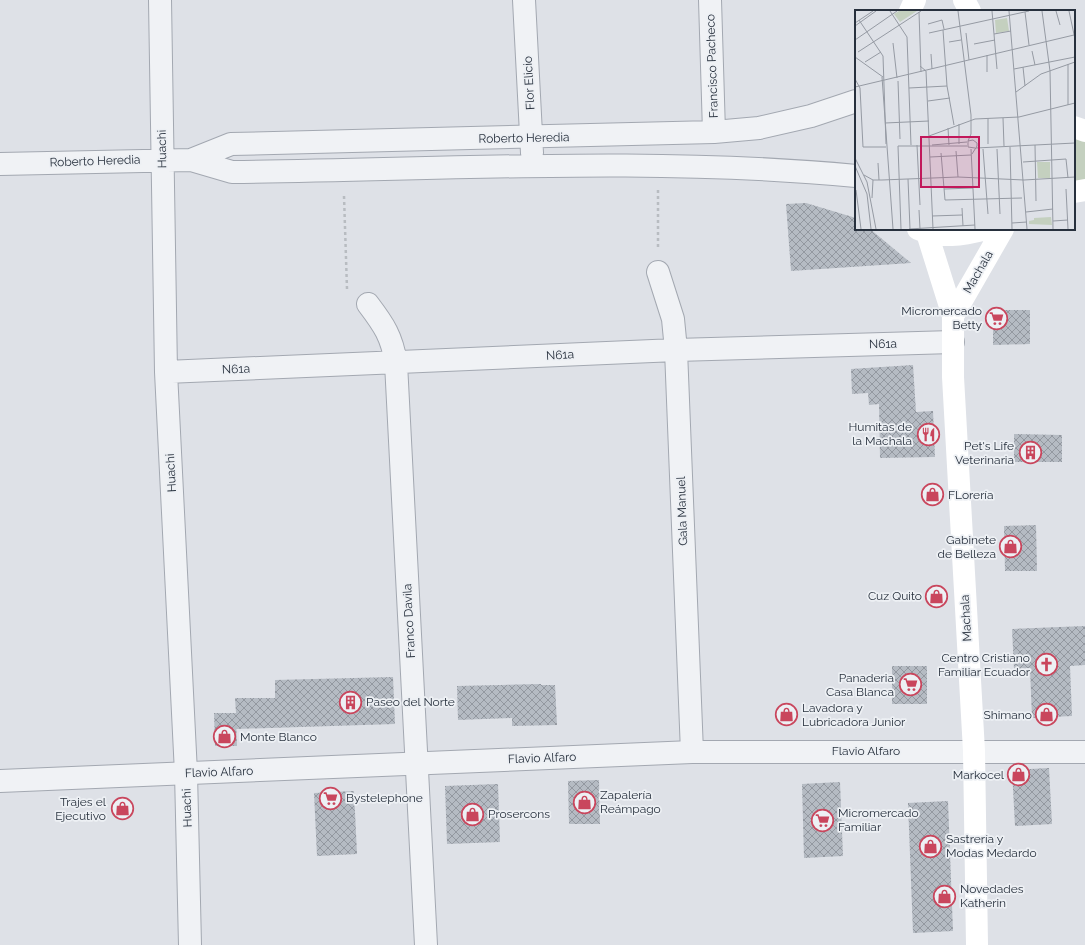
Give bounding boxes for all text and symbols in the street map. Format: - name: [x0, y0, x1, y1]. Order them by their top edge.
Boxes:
- inset map: [855, 10, 1075, 230]
- street label: Francisco Pacheco: [703, 14, 721, 118]
- street label: Flor Elicio: [521, 56, 537, 110]
- street label: Huachi: [155, 130, 169, 168]
- street label: Roberto Heredia: [478, 130, 570, 146]
- street label: Roberto Heredia: [49, 152, 141, 170]
- street label: Machala: [960, 248, 996, 296]
- place label: Micromercado Betty: [901, 304, 982, 332]
- supermarket icon: Micromercado Betty: [984, 305, 1010, 331]
- street label: N61a: [869, 337, 897, 351]
- street label: N61a: [546, 347, 574, 363]
- street label: N61a: [222, 362, 250, 376]
- place label: Humitas de la Machala: [848, 420, 912, 448]
- restaurant icon: Humitas de la Machala: [915, 421, 941, 447]
- place label: Pet's Life Veterinaria: [955, 439, 1014, 467]
- building icon: Pet's Life Veterinaria: [1017, 440, 1043, 466]
- street label: Huachi: [163, 453, 179, 493]
- street label: Gala Manuel: [674, 475, 690, 546]
- shop icon: FLorería: [920, 482, 946, 508]
- place label: FLorería: [948, 488, 994, 502]
- place label: Gabinete de Belleza: [937, 533, 996, 561]
- shop icon: Gabinete de Belleza: [998, 534, 1024, 560]
- street label: Franco Davila: [400, 583, 418, 659]
- shop icon: Cuz Quito: [924, 583, 950, 609]
- place label: Cuz Quito: [868, 589, 922, 603]
- street label: Machala: [958, 594, 974, 642]
- place label: Centro Cristiano Familiar Ecuador: [938, 651, 1031, 679]
- church icon: Centro Cristiano Familiar Ecuador: [1033, 652, 1059, 678]
- place label: Panaderia Casa Blanca: [826, 671, 894, 699]
- supermarket icon: Panaderia Casa Blanca: [897, 672, 923, 698]
- building icon: Paseo del Norte: [337, 689, 363, 715]
- place label: Paseo del Norte: [366, 695, 455, 709]
- place label: Lavadora y Lubricadora Junior: [802, 701, 906, 729]
- shop icon: Lavadora y Lubricadora Junior: [774, 702, 800, 728]
- shop icon: Shimano: [1034, 702, 1060, 728]
- place label: Shimano: [983, 708, 1032, 722]
- shop icon: Monte Blanco: [212, 724, 238, 750]
- place label: Monte Blanco: [240, 730, 317, 744]
- street label: Flavio Alfaro: [832, 744, 900, 758]
- street label: Flavio Alfaro: [508, 750, 576, 766]
- shop icon: Markocel: [1006, 762, 1032, 788]
- street label: Flavio Alfaro: [185, 764, 253, 780]
- place label: Markocel: [953, 768, 1005, 782]
- supermarket icon: Bystelephone: [317, 785, 343, 811]
- street label: Huachi: [179, 788, 195, 828]
- place label: Zapalería Reámpago: [600, 788, 661, 816]
- shop icon: Zapalería Reámpago: [571, 789, 597, 815]
- place label: Bystelephone: [346, 791, 423, 805]
- place label: Trajes el Ejecutivo: [55, 795, 107, 823]
- shop icon: Trajes el Ejecutivo: [109, 796, 135, 822]
- shop icon: Prosercons: [459, 801, 485, 827]
- place label: Micromercado Familiar: [838, 806, 919, 834]
- place label: Prosercons: [488, 807, 550, 821]
- supermarket icon: Micromercado Familiar: [809, 807, 835, 833]
- place label: Sastrería y Modas Medardo: [946, 832, 1037, 860]
- shop icon: Sastrería y Modas Medardo: [917, 833, 943, 859]
- place label: Novedades Katherin: [960, 882, 1024, 910]
- shop icon: Novedades Katherin: [931, 883, 957, 909]

